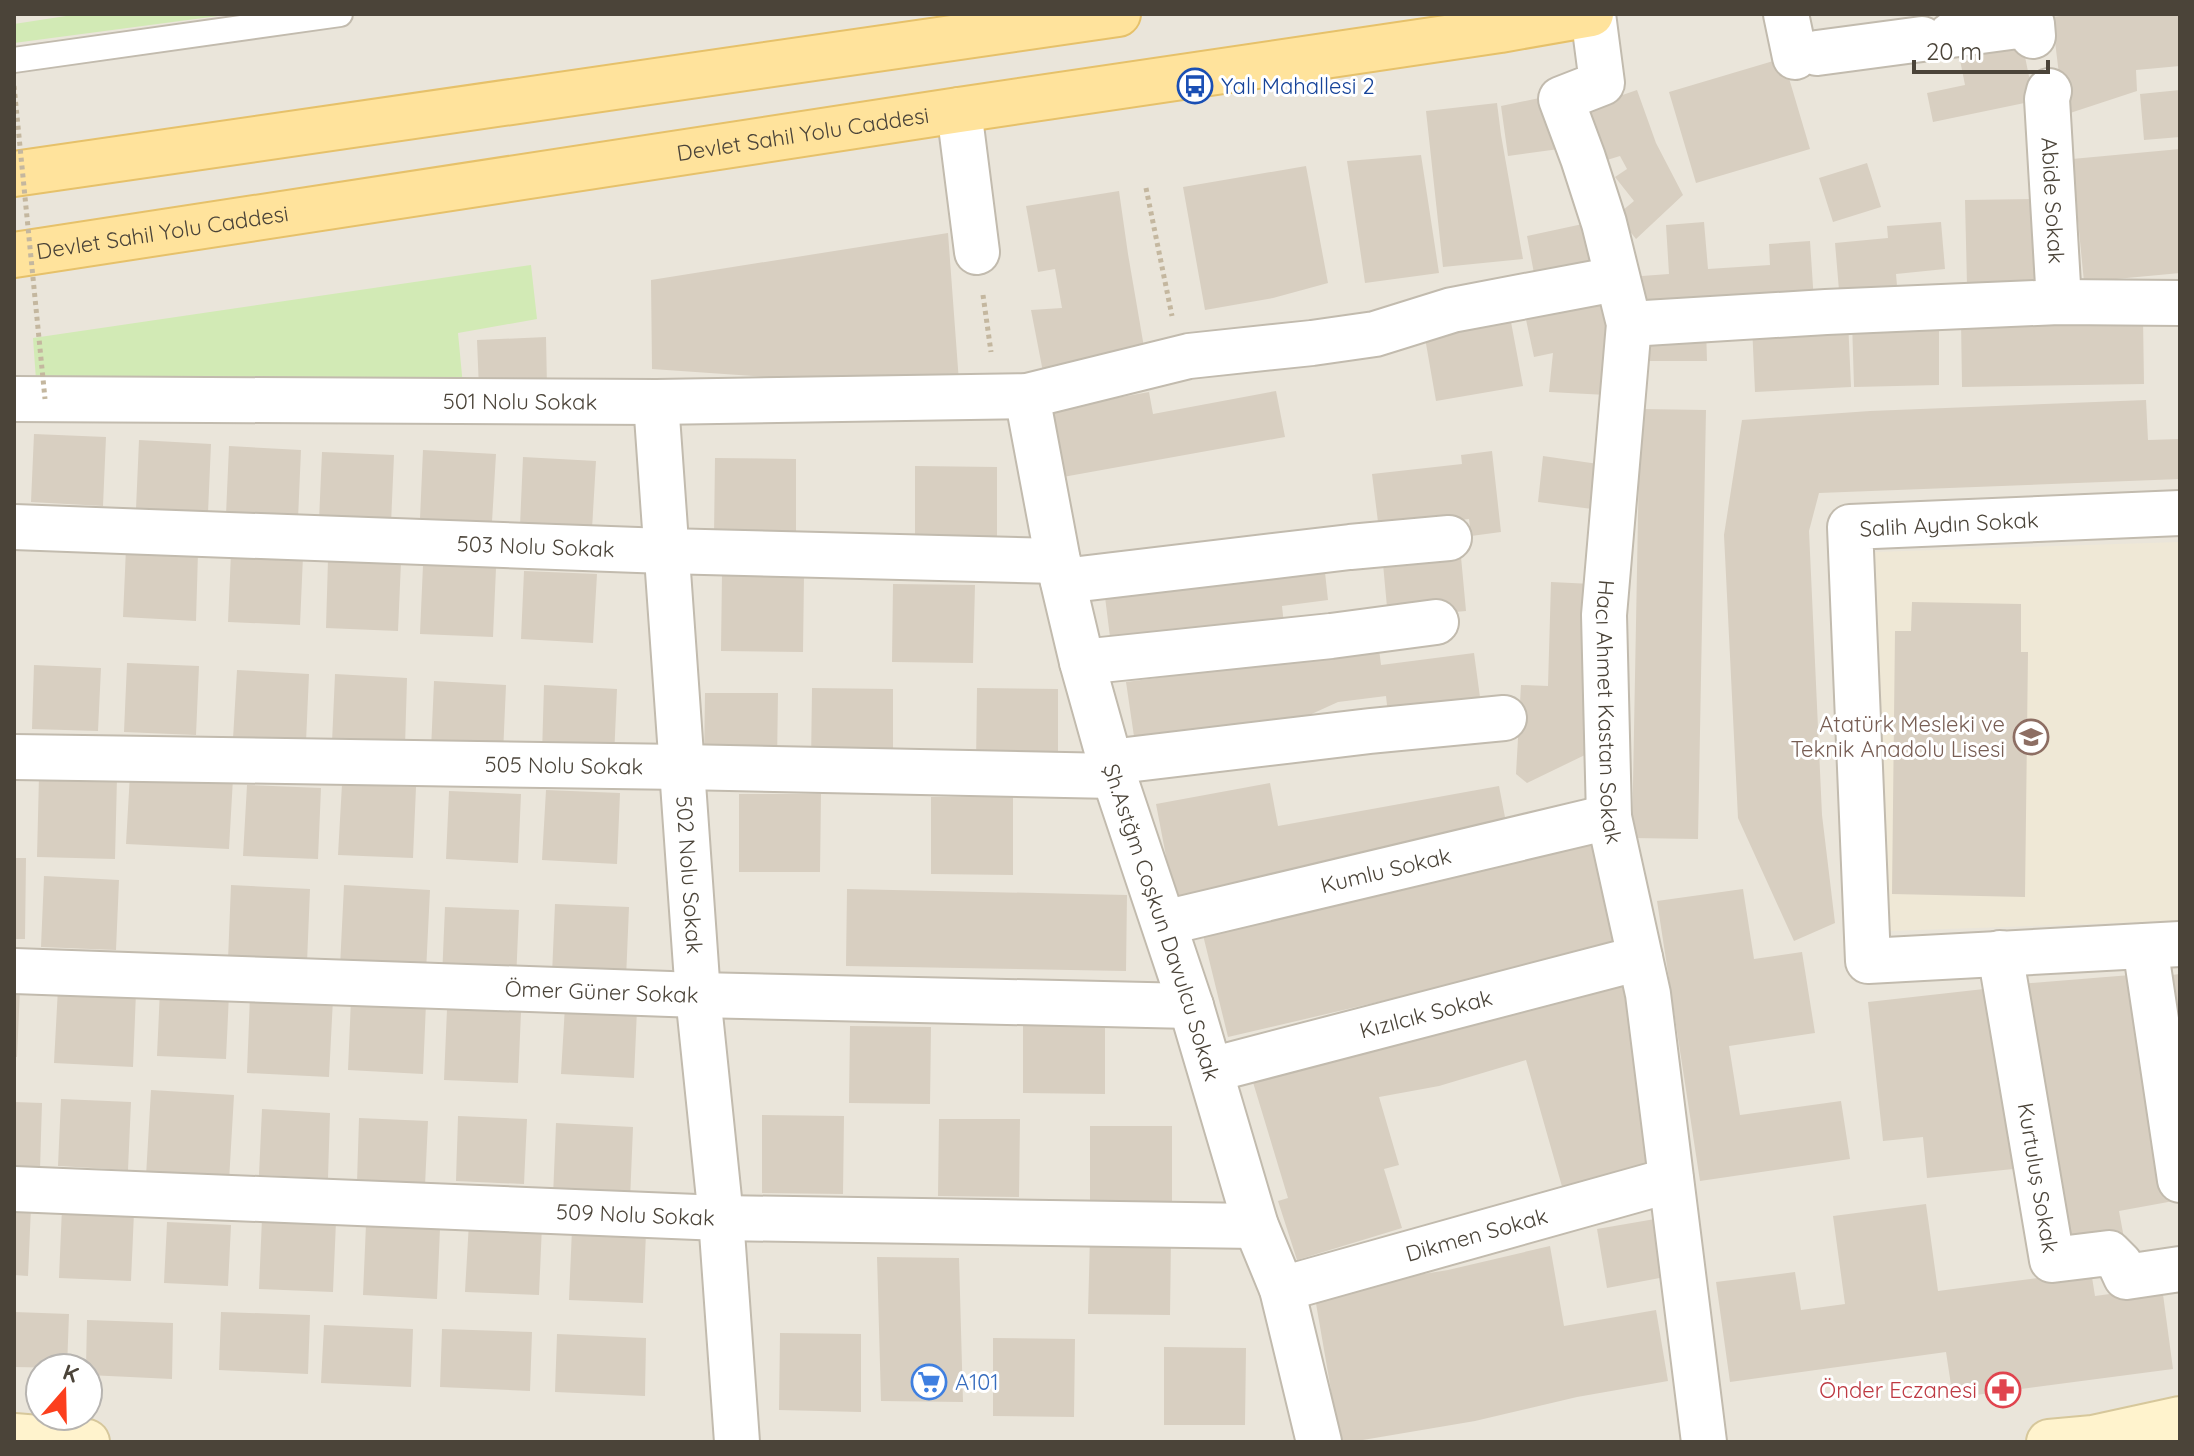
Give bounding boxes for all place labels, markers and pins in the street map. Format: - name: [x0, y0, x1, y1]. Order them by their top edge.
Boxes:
- bus stop icon: Yalı Mahallesi 2: [1176, 67, 1214, 105]
- place label: Yalı Mahallesi 2: [1221, 72, 1375, 100]
- place label: Atatürk Mesleki ve Teknik Anadolu Lisesi: [1790, 710, 2005, 763]
- school or university icon: Atatürk Mesleki ve Teknik Anadolu Lisesi: [2012, 718, 2050, 756]
- supermarket icon: A101: [910, 1363, 948, 1401]
- place label: A101: [955, 1368, 999, 1396]
- pharmacy icon: Önder Eczanesi: [1984, 1371, 2022, 1409]
- place label: Önder Eczanesi: [1819, 1376, 1977, 1404]

